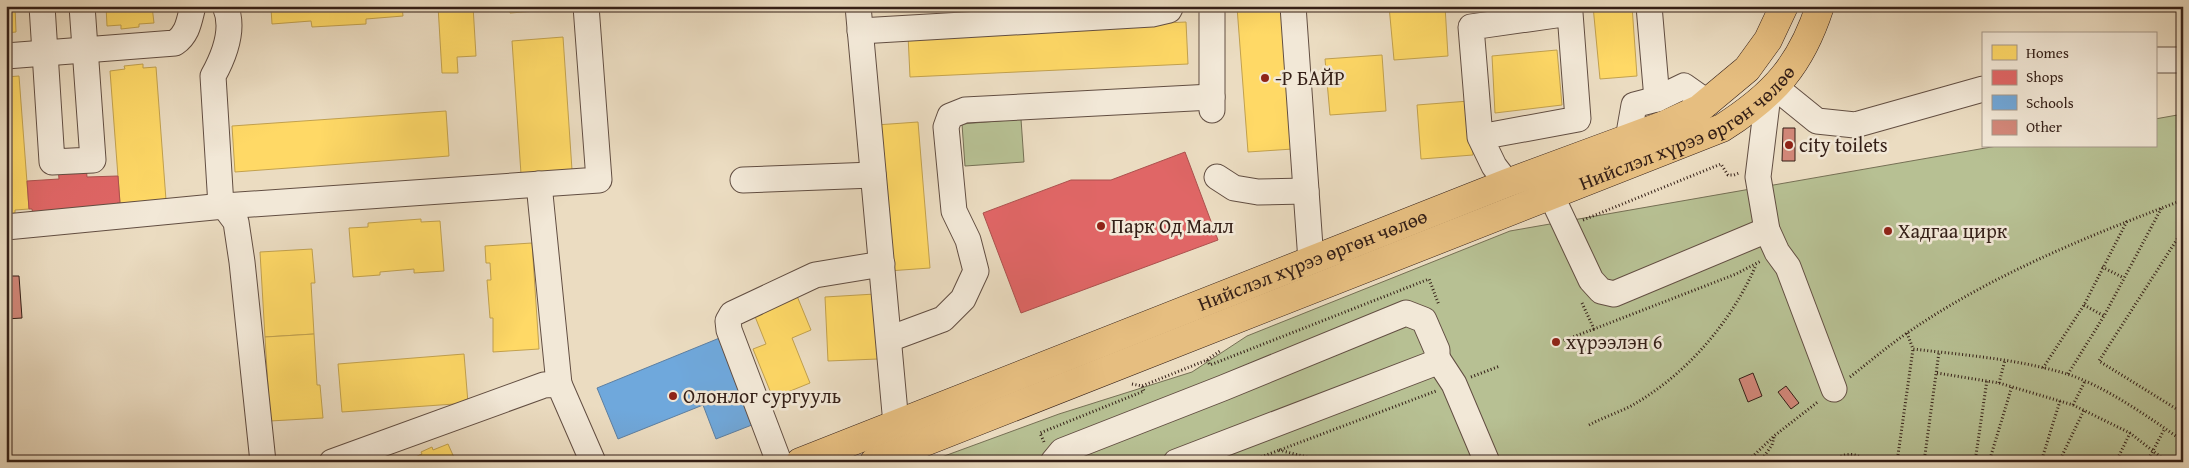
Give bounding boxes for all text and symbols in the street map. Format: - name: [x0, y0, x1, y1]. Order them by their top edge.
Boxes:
- legend: [1982, 32, 2156, 148]
- text: Homes: [2026, 42, 2069, 63]
- street label: Нийслэл хүрээ өргөн чөлөө: [1574, 59, 1802, 197]
- place label: -Р БАЙР: [1275, 63, 1345, 92]
- text: Shops: [2026, 66, 2063, 87]
- marker: -Р БАЙР: [1259, 72, 1271, 84]
- text: Schools: [2026, 92, 2074, 113]
- text: Other: [2026, 116, 2062, 137]
- place label: city toilets: [1799, 130, 1888, 159]
- marker: city toilets: [1783, 139, 1795, 151]
- street label: Нийслэл хүрээ өргөн чөлөө: [1193, 201, 1431, 318]
- place label: Парк Од Малл: [1111, 211, 1234, 240]
- place label: Хадгаа цирк: [1898, 216, 2008, 245]
- marker: Парк Од Малл: [1095, 220, 1107, 232]
- marker: Хадгаа цирк: [1882, 225, 1894, 237]
- place label: хүрээлэн 6: [1566, 327, 1662, 356]
- marker: хүрээлэн 6: [1550, 336, 1562, 348]
- place label: Олонлог сургууль: [683, 381, 841, 410]
- marker: Олонлог сургууль: [667, 390, 679, 402]

